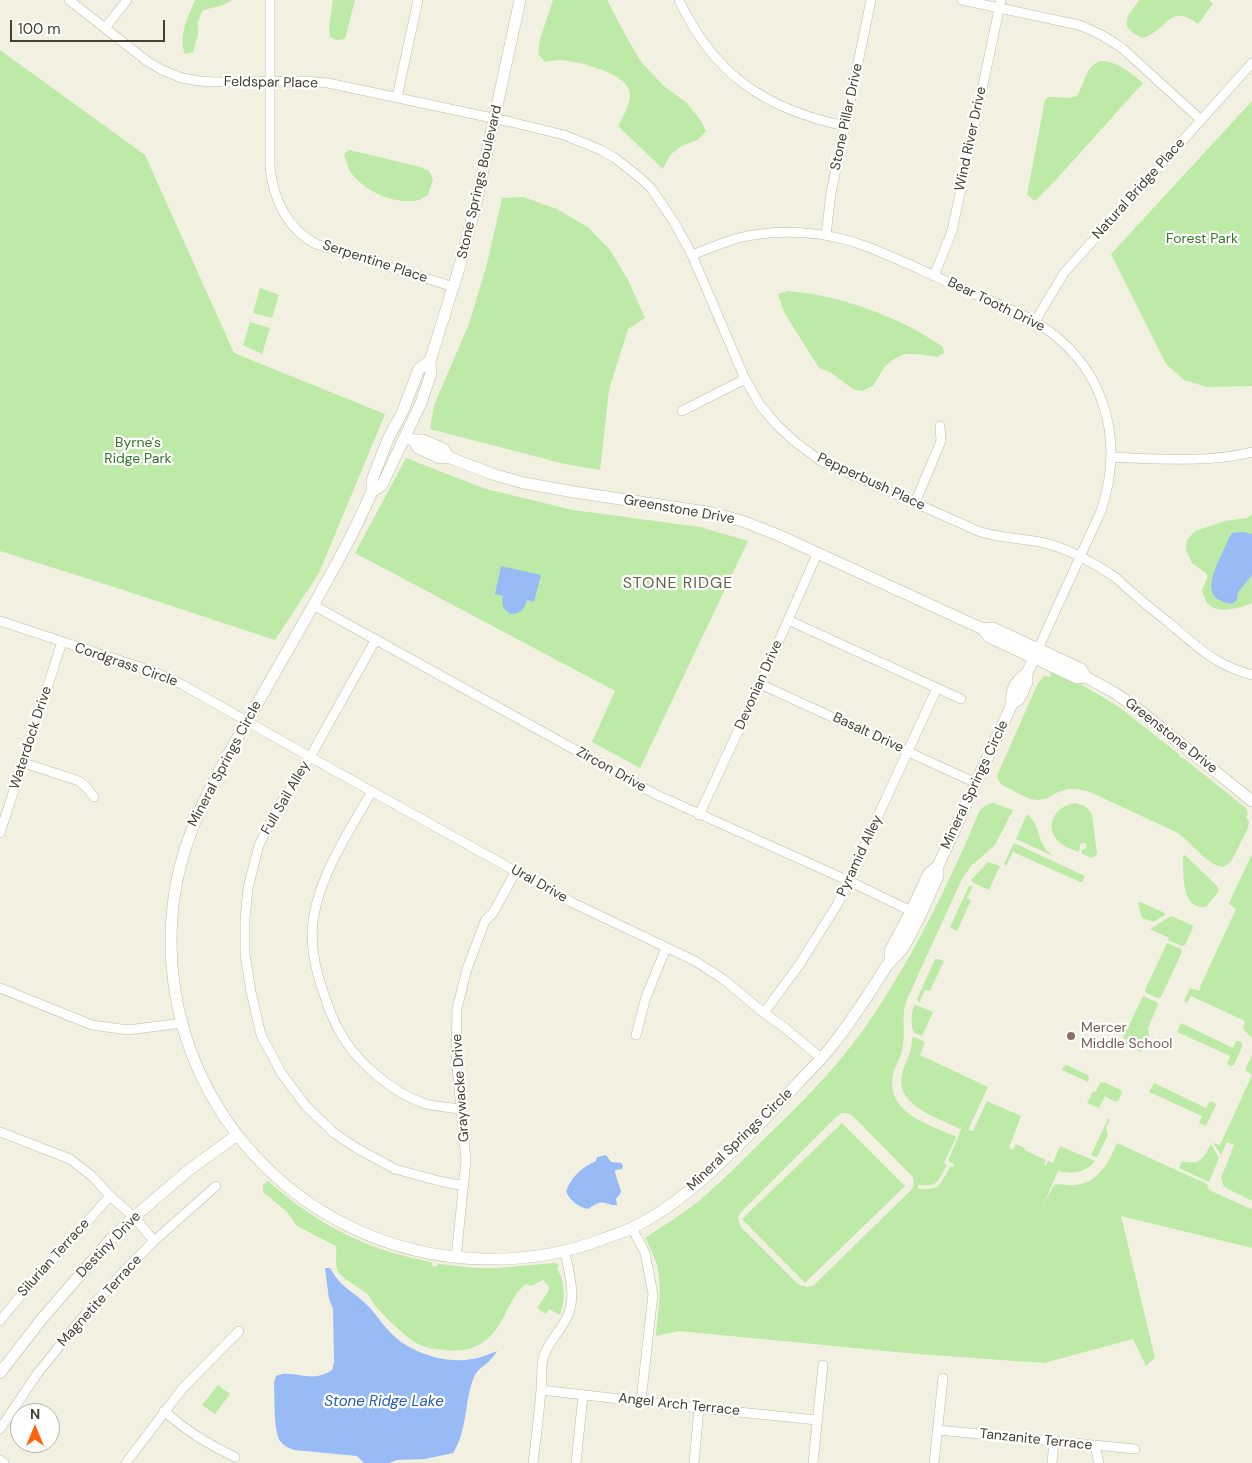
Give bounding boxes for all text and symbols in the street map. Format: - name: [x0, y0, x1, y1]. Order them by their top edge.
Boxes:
- scale bar: [12, 10, 168, 42]
- text: 100 m: [18, 19, 61, 39]
- street label: Stone Pillar Drive: [827, 62, 867, 172]
- street label: Feldspar Place: [224, 74, 318, 92]
- street label: Wind River Drive: [952, 85, 990, 193]
- street label: Stone Springs Boulevard: [454, 103, 506, 261]
- street label: Natural Bridge Place: [1089, 135, 1189, 243]
- park label: Forest Park: [1166, 231, 1238, 247]
- street label: Serpentine Place: [320, 237, 430, 287]
- street label: Bear Tooth Drive: [945, 274, 1047, 336]
- park label: Byrne's Ridge Park: [104, 435, 172, 468]
- street label: Pepperbush Place: [815, 450, 927, 514]
- street label: Greenstone Drive: [622, 492, 736, 528]
- district label: STONE RIDGE: [621, 574, 735, 594]
- street label: Devonian Drive: [732, 637, 786, 733]
- street label: Cordgrass Circle: [72, 640, 180, 690]
- street label: Waterdock Drive: [6, 684, 56, 792]
- street label: Greenstone Drive: [1121, 695, 1221, 777]
- street label: Mineral Springs Circle: [185, 698, 265, 830]
- street label: Basalt Drive: [830, 709, 906, 757]
- street label: Mineral Springs Circle: [938, 718, 1012, 852]
- street label: Zircon Drive: [573, 744, 649, 796]
- street label: Full Sail Alley: [258, 758, 314, 838]
- street label: Pyramid Alley: [834, 813, 886, 899]
- street label: Ural Drive: [508, 862, 570, 906]
- place label: Mercer Middle School: [1081, 1020, 1172, 1052]
- marker: Mercer Middle School: [1065, 1030, 1077, 1042]
- street label: Graywacke Drive: [449, 1033, 473, 1143]
- street label: Mineral Springs Circle: [684, 1085, 796, 1195]
- street label: Destiny Drive: [73, 1208, 145, 1282]
- street label: Silurian Terrace: [15, 1216, 93, 1300]
- street label: Magnetite Terrace: [55, 1252, 145, 1350]
- street label: Angel Arch Terrace: [617, 1390, 741, 1420]
- water label: Stone Ridge Lake: [324, 1393, 444, 1411]
- north arrow: [10, 1403, 60, 1453]
- text: N: [30, 1405, 40, 1423]
- street label: Tanzanite Terrace: [979, 1426, 1093, 1454]

